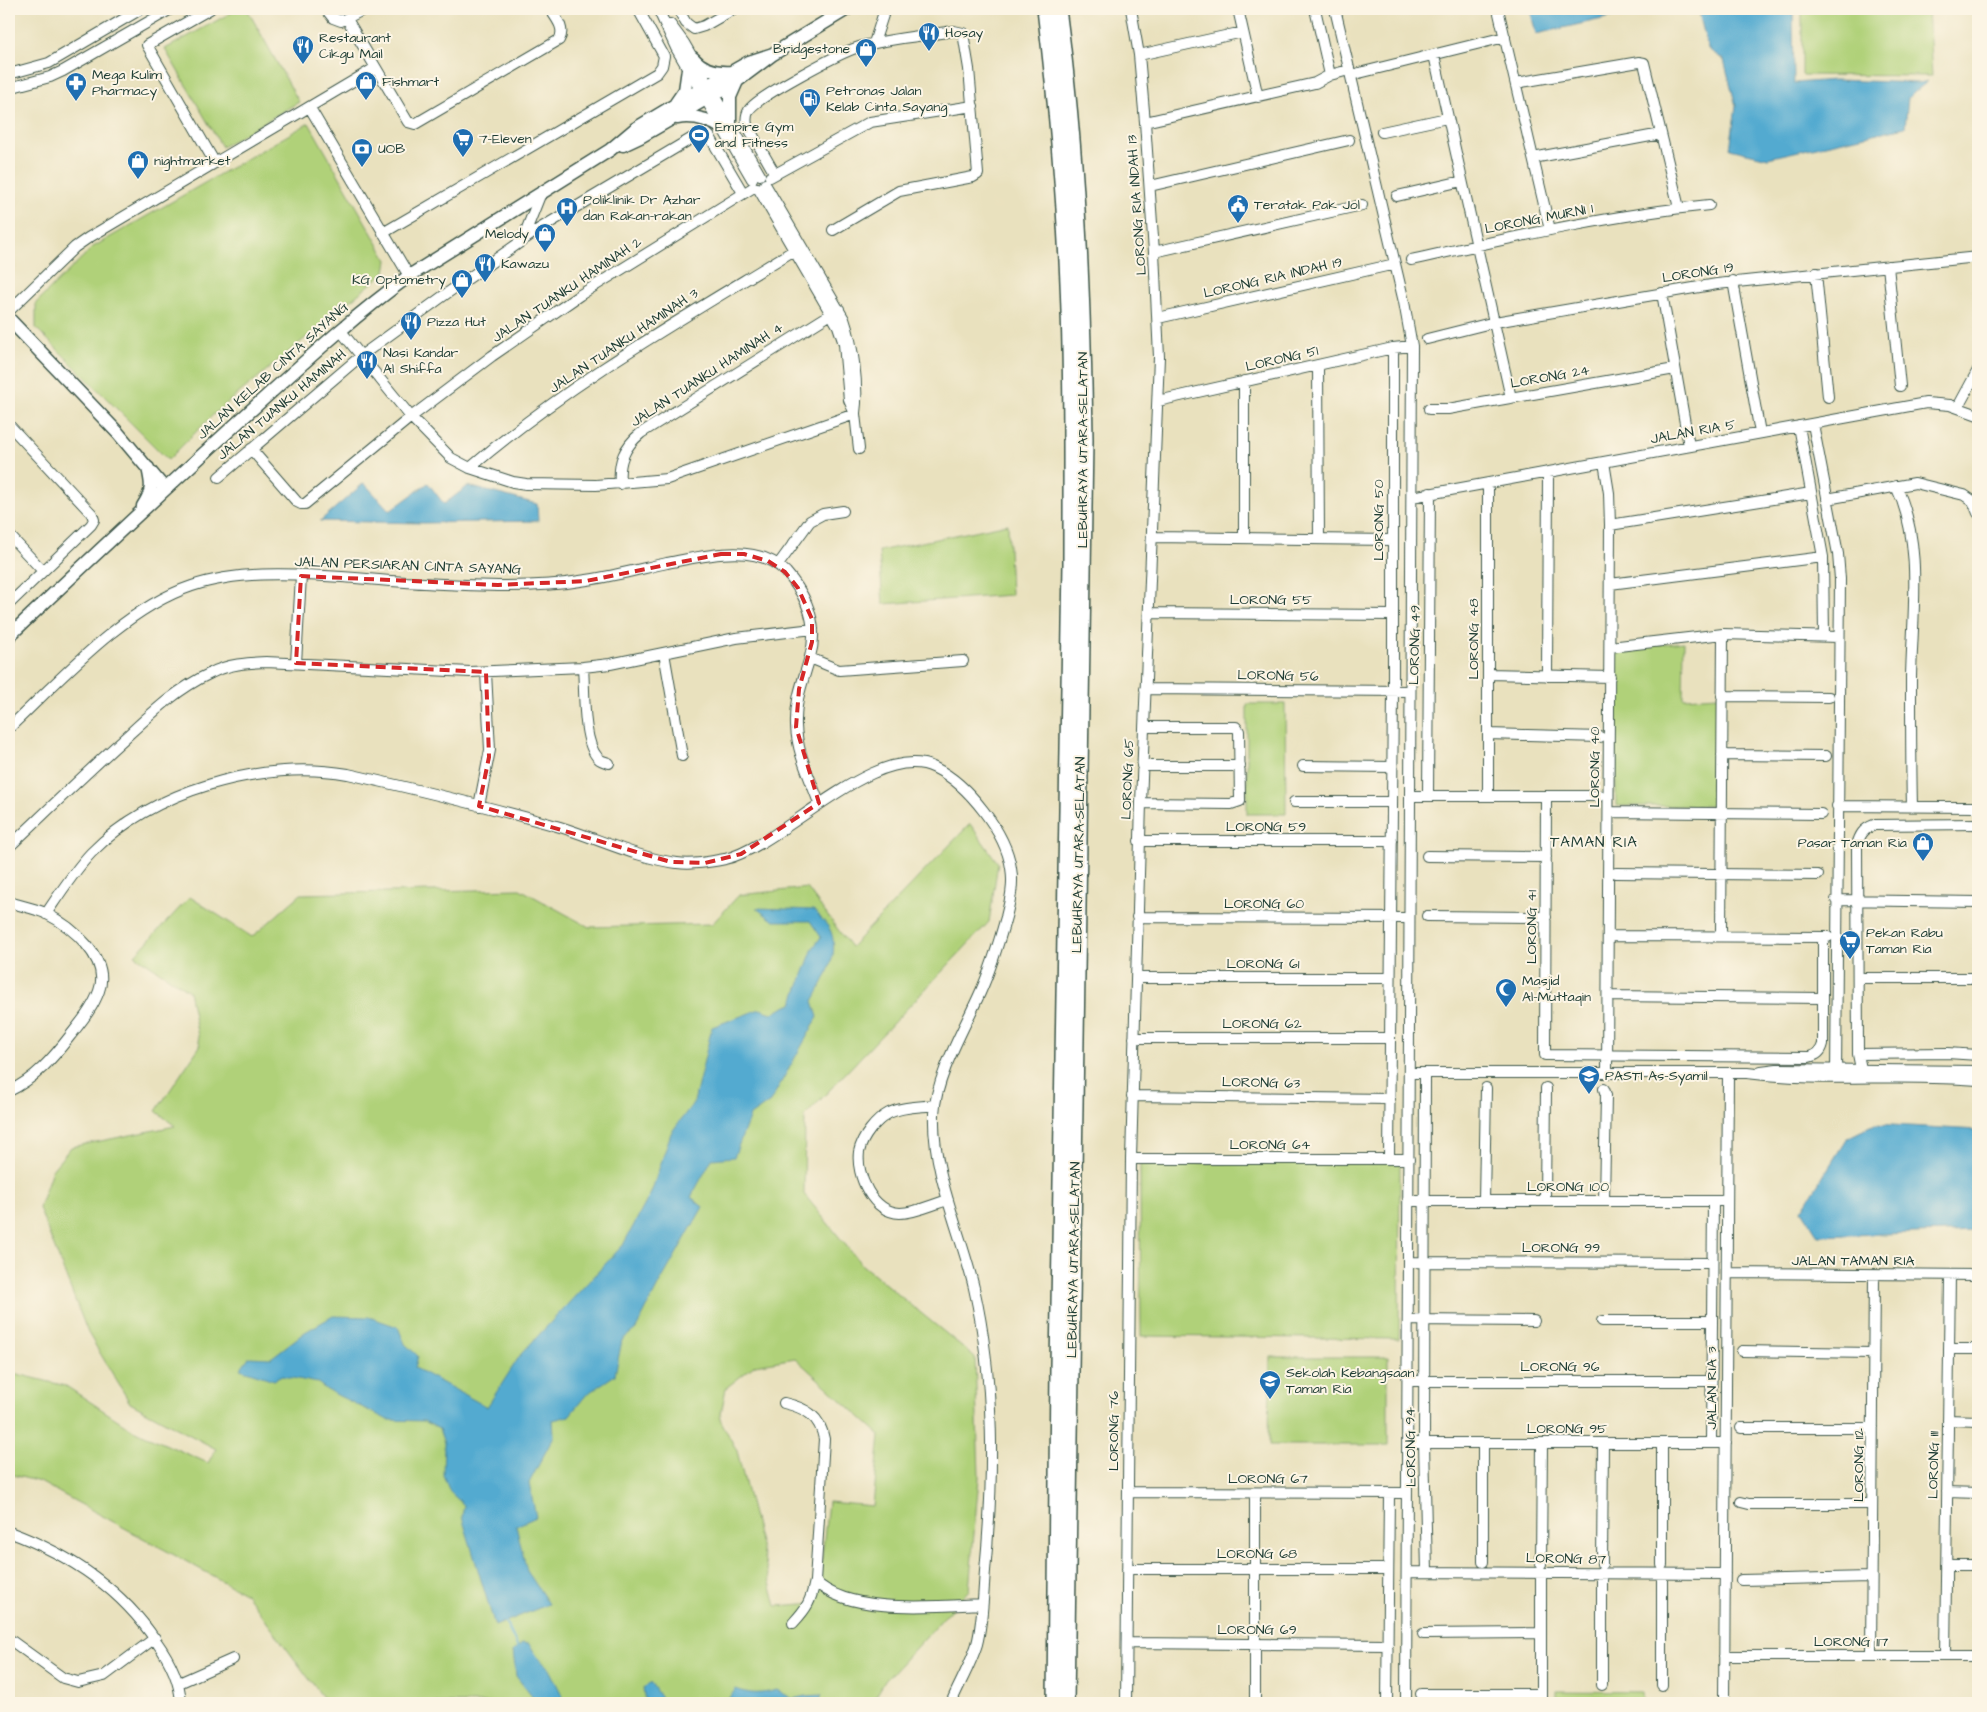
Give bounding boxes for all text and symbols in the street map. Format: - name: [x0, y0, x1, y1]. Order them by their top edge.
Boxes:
- restaurant icon: Hosay: [917, 21, 941, 52]
- place label: Hosay: [945, 23, 984, 43]
- place label: Restaurant Cikgu Mail: [319, 28, 391, 64]
- restaurant icon: Restaurant Cikgu Mail: [291, 34, 315, 65]
- shop icon: Bridgestone: [854, 37, 878, 68]
- place label: Bridgestone: [773, 39, 850, 59]
- place label: Mega Kulim Pharmacy: [92, 65, 162, 101]
- shop icon: Fishmart: [354, 70, 378, 101]
- pharmacy icon: Mega Kulim Pharmacy: [64, 71, 88, 102]
- place label: Fishmart: [382, 72, 440, 92]
- place label: Petronas Jalan Kelab Cinta Sayang: [826, 81, 947, 117]
- fuel station icon: Petronas Jalan Kelab Cinta Sayang: [798, 87, 822, 118]
- place label: Empire Gym and Fitness: [715, 117, 793, 153]
- sports icon: Empire Gym and Fitness: [687, 123, 711, 154]
- supermarket icon: 7-Eleven: [451, 127, 475, 158]
- place label: 7-Eleven: [479, 129, 532, 149]
- street label: LORONG RIA INDAH 13: [1122, 134, 1152, 276]
- bank icon: UOB: [350, 137, 374, 168]
- place label: UOB: [378, 139, 405, 159]
- shop icon: nightmarket: [126, 149, 150, 180]
- place label: nightmarket: [154, 151, 231, 171]
- place label: Poliklinik Dr Azhar dan Rakan-rakan: [583, 190, 701, 226]
- public building icon: Teratak Pak Jol: [1226, 193, 1250, 224]
- place label: Teratak Pak Jol: [1254, 195, 1360, 215]
- hospital icon: Poliklinik Dr Azhar dan Rakan-rakan: [555, 196, 579, 227]
- street label: LORONG MURNI 1: [1483, 199, 1595, 239]
- shop icon: Melody: [533, 222, 557, 253]
- place label: Melody: [485, 224, 529, 244]
- street label: JALAN TUANKU HAMINAH 2: [488, 232, 646, 348]
- restaurant icon: Kawazu: [473, 252, 497, 283]
- street label: LORONG RIA INDAH 19: [1202, 252, 1344, 304]
- place label: Kawazu: [501, 254, 549, 274]
- street label: LORONG 19: [1661, 257, 1735, 289]
- shop icon: KG Optometry: [450, 268, 474, 299]
- place label: KG Optometry: [352, 270, 446, 290]
- street label: JALAN TUANKU HAMINAH 3: [546, 284, 702, 398]
- street label: JALAN KELAB CINTA SAYANG: [193, 297, 353, 444]
- restaurant icon: Pizza Hut: [399, 310, 423, 341]
- place label: Pizza Hut: [427, 312, 486, 332]
- street label: JALAN TUANKU HAMINAH 4: [627, 318, 788, 432]
- street label: LORONG 51: [1244, 341, 1321, 377]
- place label: Nasi Kandar Al Shiffa: [383, 343, 459, 379]
- street label: JALAN TUANKU HAMINAH: [213, 345, 351, 465]
- restaurant icon: Nasi Kandar Al Shiffa: [355, 349, 379, 380]
- street label: LEBUHRAYA UTARA–SELATAN: [1073, 352, 1093, 548]
- street label: LORONG 24: [1509, 360, 1592, 394]
- street label: JALAN RIA 5: [1649, 415, 1737, 449]
- street label: LORONG 50: [1369, 479, 1389, 561]
- street label: JALAN PERSIARAN CINTA SAYANG: [294, 552, 522, 580]
- street label: LORONG 55: [1230, 590, 1312, 610]
- street label: LORONG 48: [1464, 598, 1484, 680]
- street label: LORONG 49: [1404, 605, 1426, 685]
- street label: LORONG 56: [1237, 665, 1319, 687]
- street label: LORONG 40: [1585, 726, 1605, 807]
- street label: LORONG 65: [1117, 738, 1139, 820]
- street label: LEBUHRAYA UTARA–SELATAN: [1067, 756, 1091, 953]
- street label: LORONG 59: [1226, 817, 1306, 837]
- shop icon: Pasar Taman Ria: [1911, 831, 1935, 862]
- district label: TAMAN RIA: [1550, 832, 1638, 853]
- place label: Pasar Taman Ria: [1798, 833, 1907, 853]
- street label: LORONG 41: [1522, 890, 1542, 964]
- street label: LORONG 60: [1224, 894, 1304, 914]
- place label: Pekan Rabu Taman Ria: [1866, 923, 1943, 959]
- supermarket icon: Pekan Rabu Taman Ria: [1838, 929, 1862, 960]
- street label: LORONG 61: [1226, 954, 1300, 974]
- place label: Masjid Al-Muttaqin: [1522, 971, 1591, 1007]
- mosque icon: Masjid Al-Muttaqin: [1494, 977, 1518, 1008]
- street label: LORONG 62: [1222, 1014, 1302, 1034]
- school or university icon: PASTI As-Syamil: [1577, 1064, 1601, 1095]
- place label: PASTI As-Syamil: [1605, 1066, 1708, 1086]
- street label: LORONG 63: [1222, 1072, 1300, 1094]
- street label: LORONG 64: [1230, 1135, 1311, 1155]
- street label: LEBUHRAYA UTARA–SELATAN: [1062, 1161, 1086, 1358]
- street label: LORONG 100: [1527, 1177, 1609, 1197]
- street label: LORONG 99: [1522, 1238, 1600, 1258]
- street label: JALAN TAMAN RIA: [1791, 1251, 1915, 1271]
- street label: JALAN RIA 3: [1702, 1346, 1722, 1430]
- street label: LORONG 96: [1520, 1357, 1600, 1377]
- place label: Sekolah Kebangsaan Taman Ria: [1286, 1363, 1414, 1399]
- school or university icon: Sekolah Kebangsaan Taman Ria: [1258, 1369, 1282, 1400]
- street label: LORONG 76: [1104, 1391, 1124, 1471]
- street label: LORONG 94: [1400, 1406, 1422, 1487]
- street label: LORONG 95: [1527, 1419, 1607, 1439]
- street label: LORONG 112: [1849, 1428, 1869, 1502]
- street label: LORONG 111: [1923, 1431, 1945, 1499]
- street label: LORONG 67: [1228, 1469, 1308, 1489]
- street label: LORONG 68: [1217, 1544, 1297, 1564]
- street label: LORONG 87: [1526, 1548, 1607, 1570]
- street label: LORONG 69: [1217, 1620, 1297, 1640]
- street label: LORONG 117: [1814, 1632, 1889, 1652]

